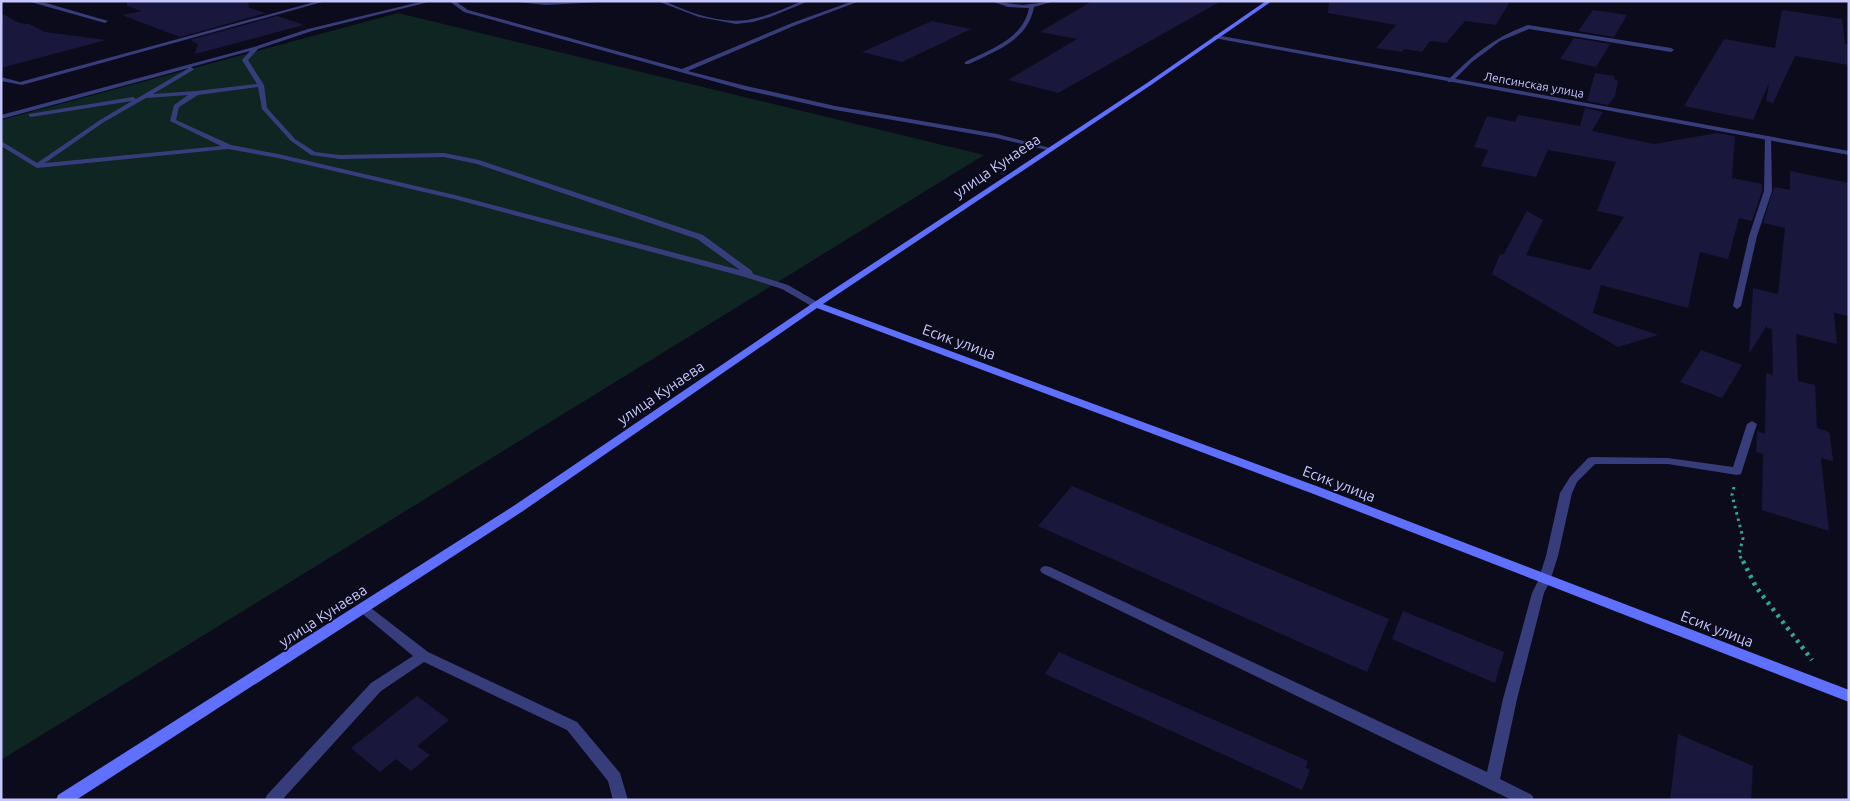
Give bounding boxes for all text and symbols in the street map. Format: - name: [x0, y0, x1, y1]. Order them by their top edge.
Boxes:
- street label: Лепсинская улица: [1483, 69, 1585, 100]
- street label: улица Кунаева: [950, 130, 1043, 201]
- street label: Есик улица: [920, 320, 998, 363]
- street label: улица Кунаева: [614, 357, 707, 428]
- street label: Есик улица: [1300, 462, 1378, 505]
- street label: улица Кунаева: [276, 581, 370, 650]
- street label: Есик улица: [1678, 607, 1756, 650]

